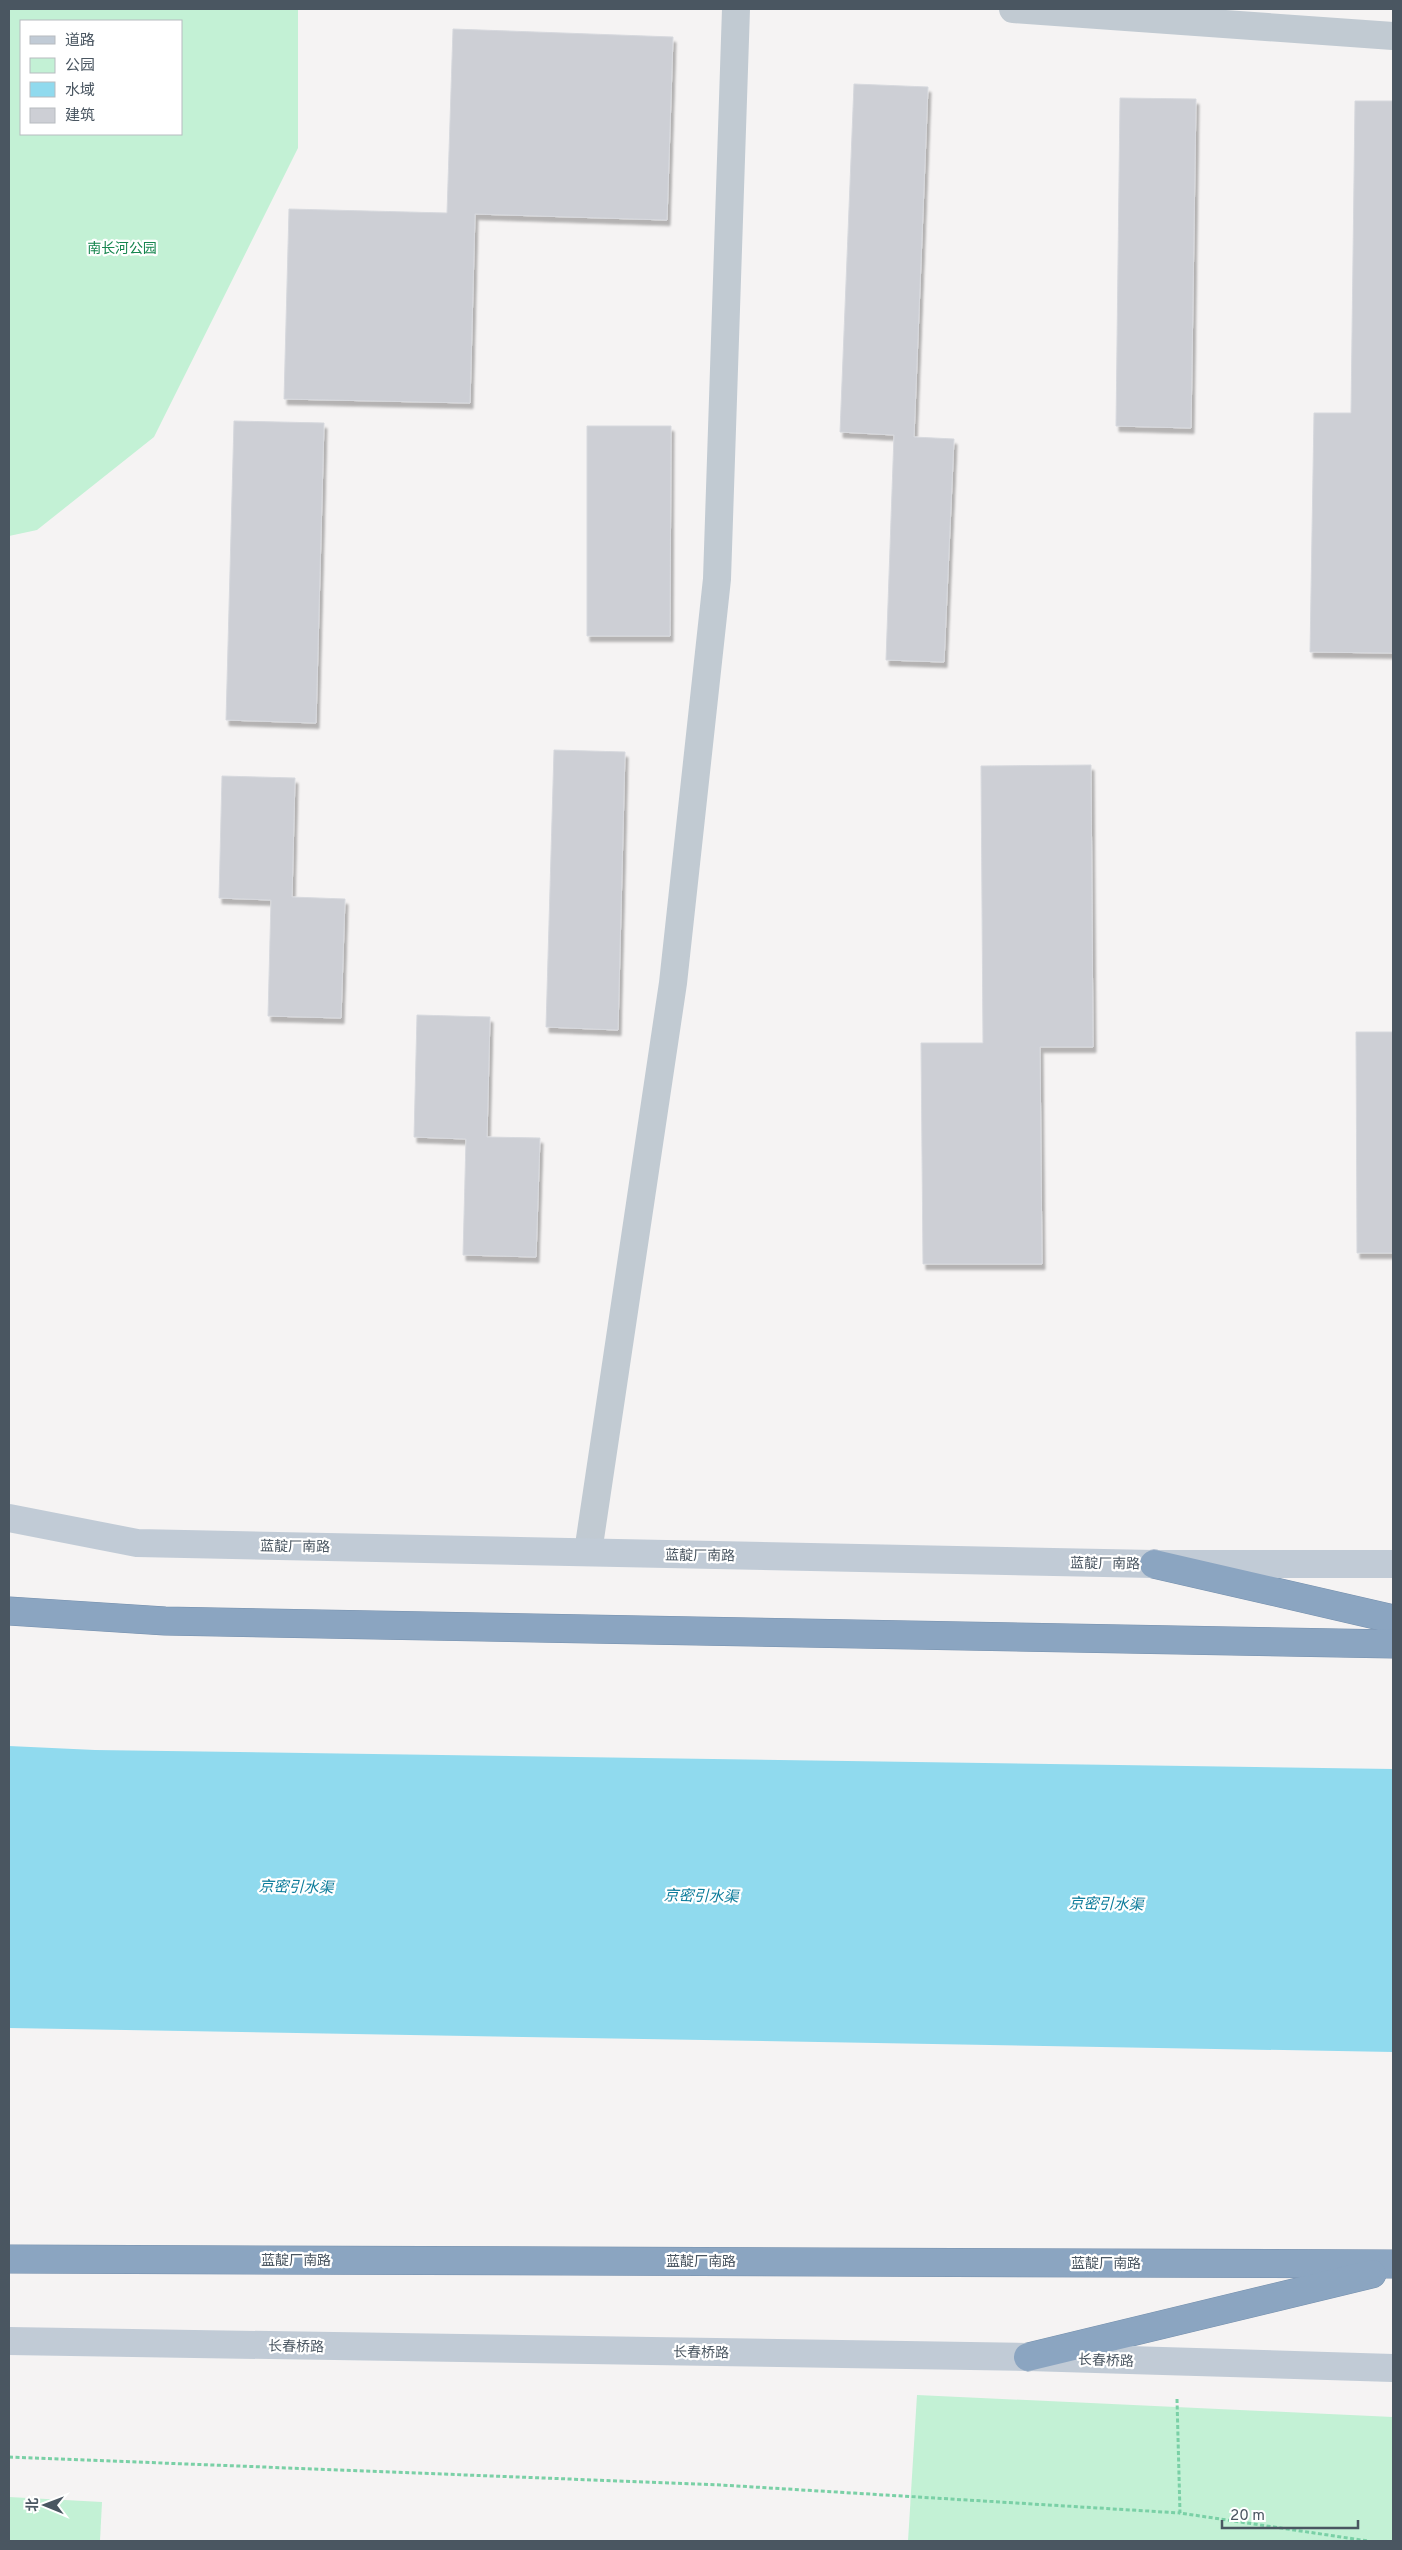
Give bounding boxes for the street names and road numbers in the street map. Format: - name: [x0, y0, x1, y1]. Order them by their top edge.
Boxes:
- street label: 蓝靛厂南路: [260, 1537, 330, 1557]
- street label: 蓝靛厂南路: [665, 1546, 735, 1566]
- street label: 蓝靛厂南路: [1070, 1554, 1140, 1574]
- street label: 蓝靛厂南路: [261, 2252, 331, 2270]
- street label: 蓝靛厂南路: [666, 2253, 736, 2271]
- street label: 蓝靛厂南路: [1071, 2255, 1141, 2273]
- street label: 长春桥路: [268, 2339, 324, 2356]
- street label: 长春桥路: [673, 2345, 729, 2362]
- street label: 长春桥路: [1078, 2352, 1134, 2371]

